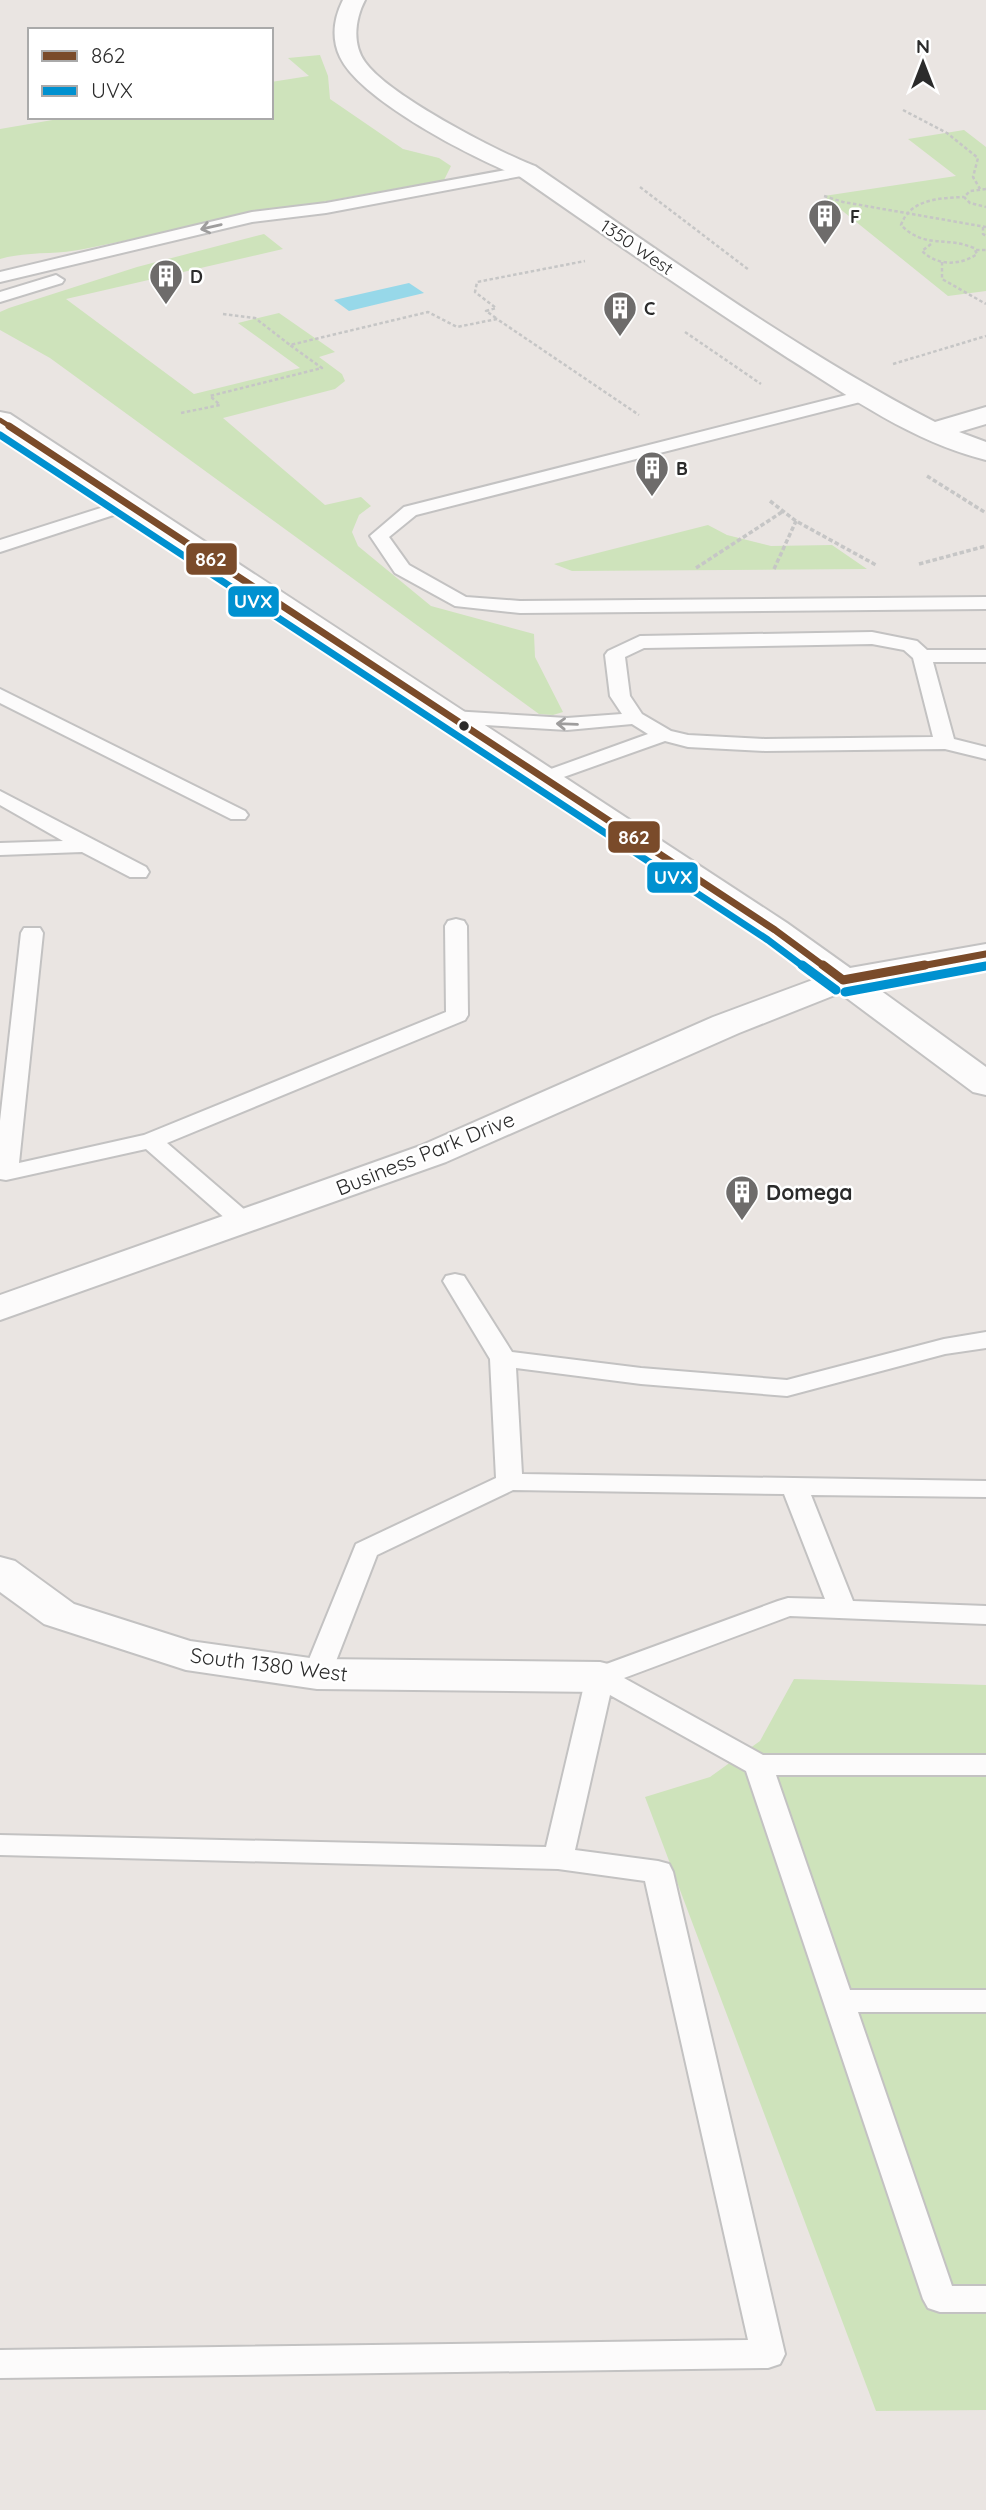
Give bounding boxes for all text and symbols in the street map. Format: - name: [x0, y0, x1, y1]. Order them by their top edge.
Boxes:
- legend: [28, 28, 273, 119]
- north arrow: [888, 28, 958, 98]
- text: N: [916, 34, 930, 58]
- text: 862: [91, 42, 125, 68]
- text: UVX: [91, 77, 133, 103]
- building icon: F: [806, 197, 844, 246]
- place label: F: [850, 205, 860, 228]
- street label: 1350 West: [596, 214, 678, 280]
- one-way arrow: [200, 221, 222, 234]
- building icon: D: [147, 257, 185, 306]
- place label: D: [190, 265, 203, 288]
- building icon: C: [601, 289, 639, 338]
- place label: C: [644, 297, 655, 320]
- building icon: B: [633, 449, 671, 498]
- place label: B: [676, 457, 688, 480]
- line badge: 862: [185, 542, 238, 576]
- text: 862: [195, 547, 227, 571]
- line badge: UVX: [227, 585, 280, 618]
- text: UVX: [234, 589, 272, 613]
- one-way arrow: [556, 717, 579, 730]
- unlabelled marker: [457, 719, 471, 733]
- line badge: 862: [607, 820, 661, 854]
- text: 862: [618, 825, 650, 849]
- line badge: UVX: [646, 861, 699, 894]
- text: UVX: [654, 865, 692, 889]
- street label: Business Park Drive: [332, 1105, 518, 1201]
- building icon: Domega: [723, 1173, 761, 1222]
- place label: Domega: [766, 1179, 852, 1205]
- street label: South 1380 West: [189, 1641, 349, 1687]

